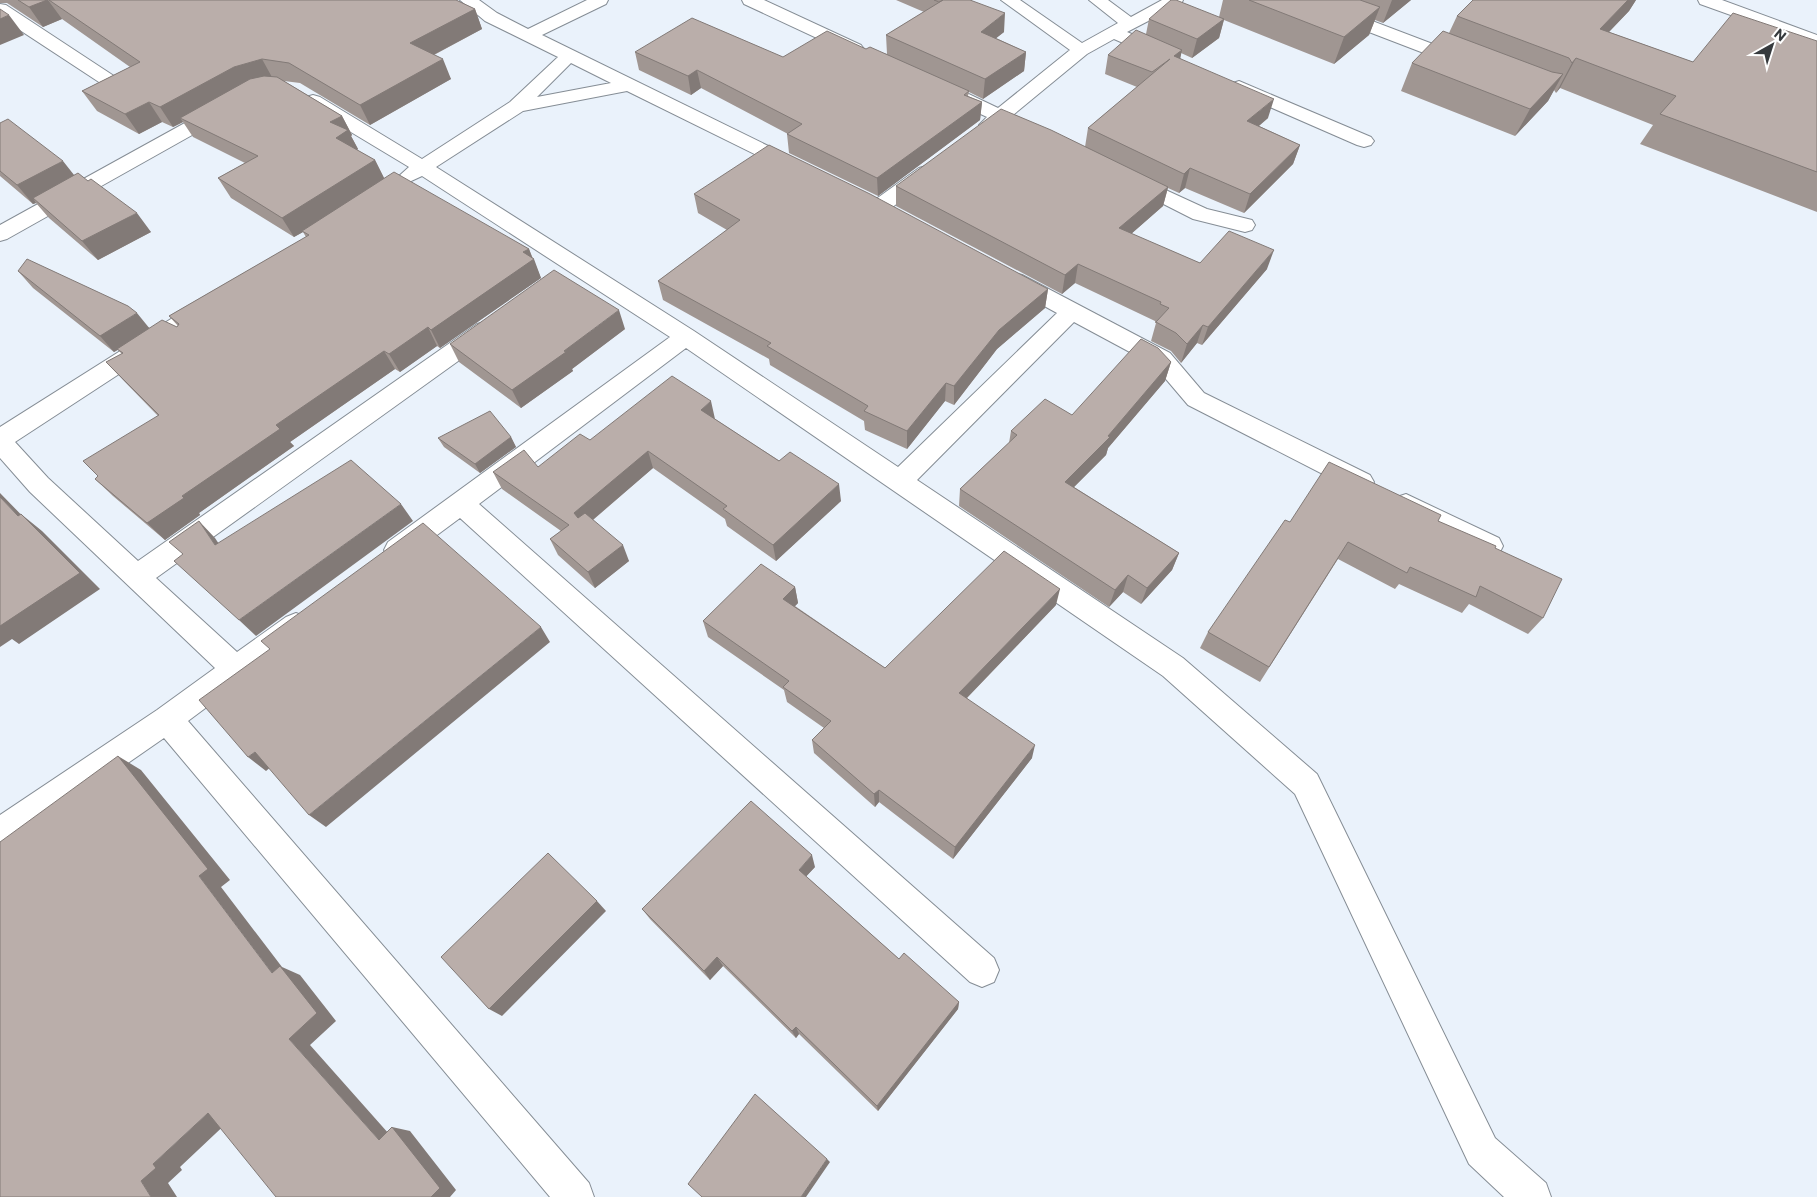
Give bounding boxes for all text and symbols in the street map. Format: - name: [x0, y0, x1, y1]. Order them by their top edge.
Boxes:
- north arrow: [1747, 20, 1797, 70]
- text: N: [1771, 25, 1790, 44]

